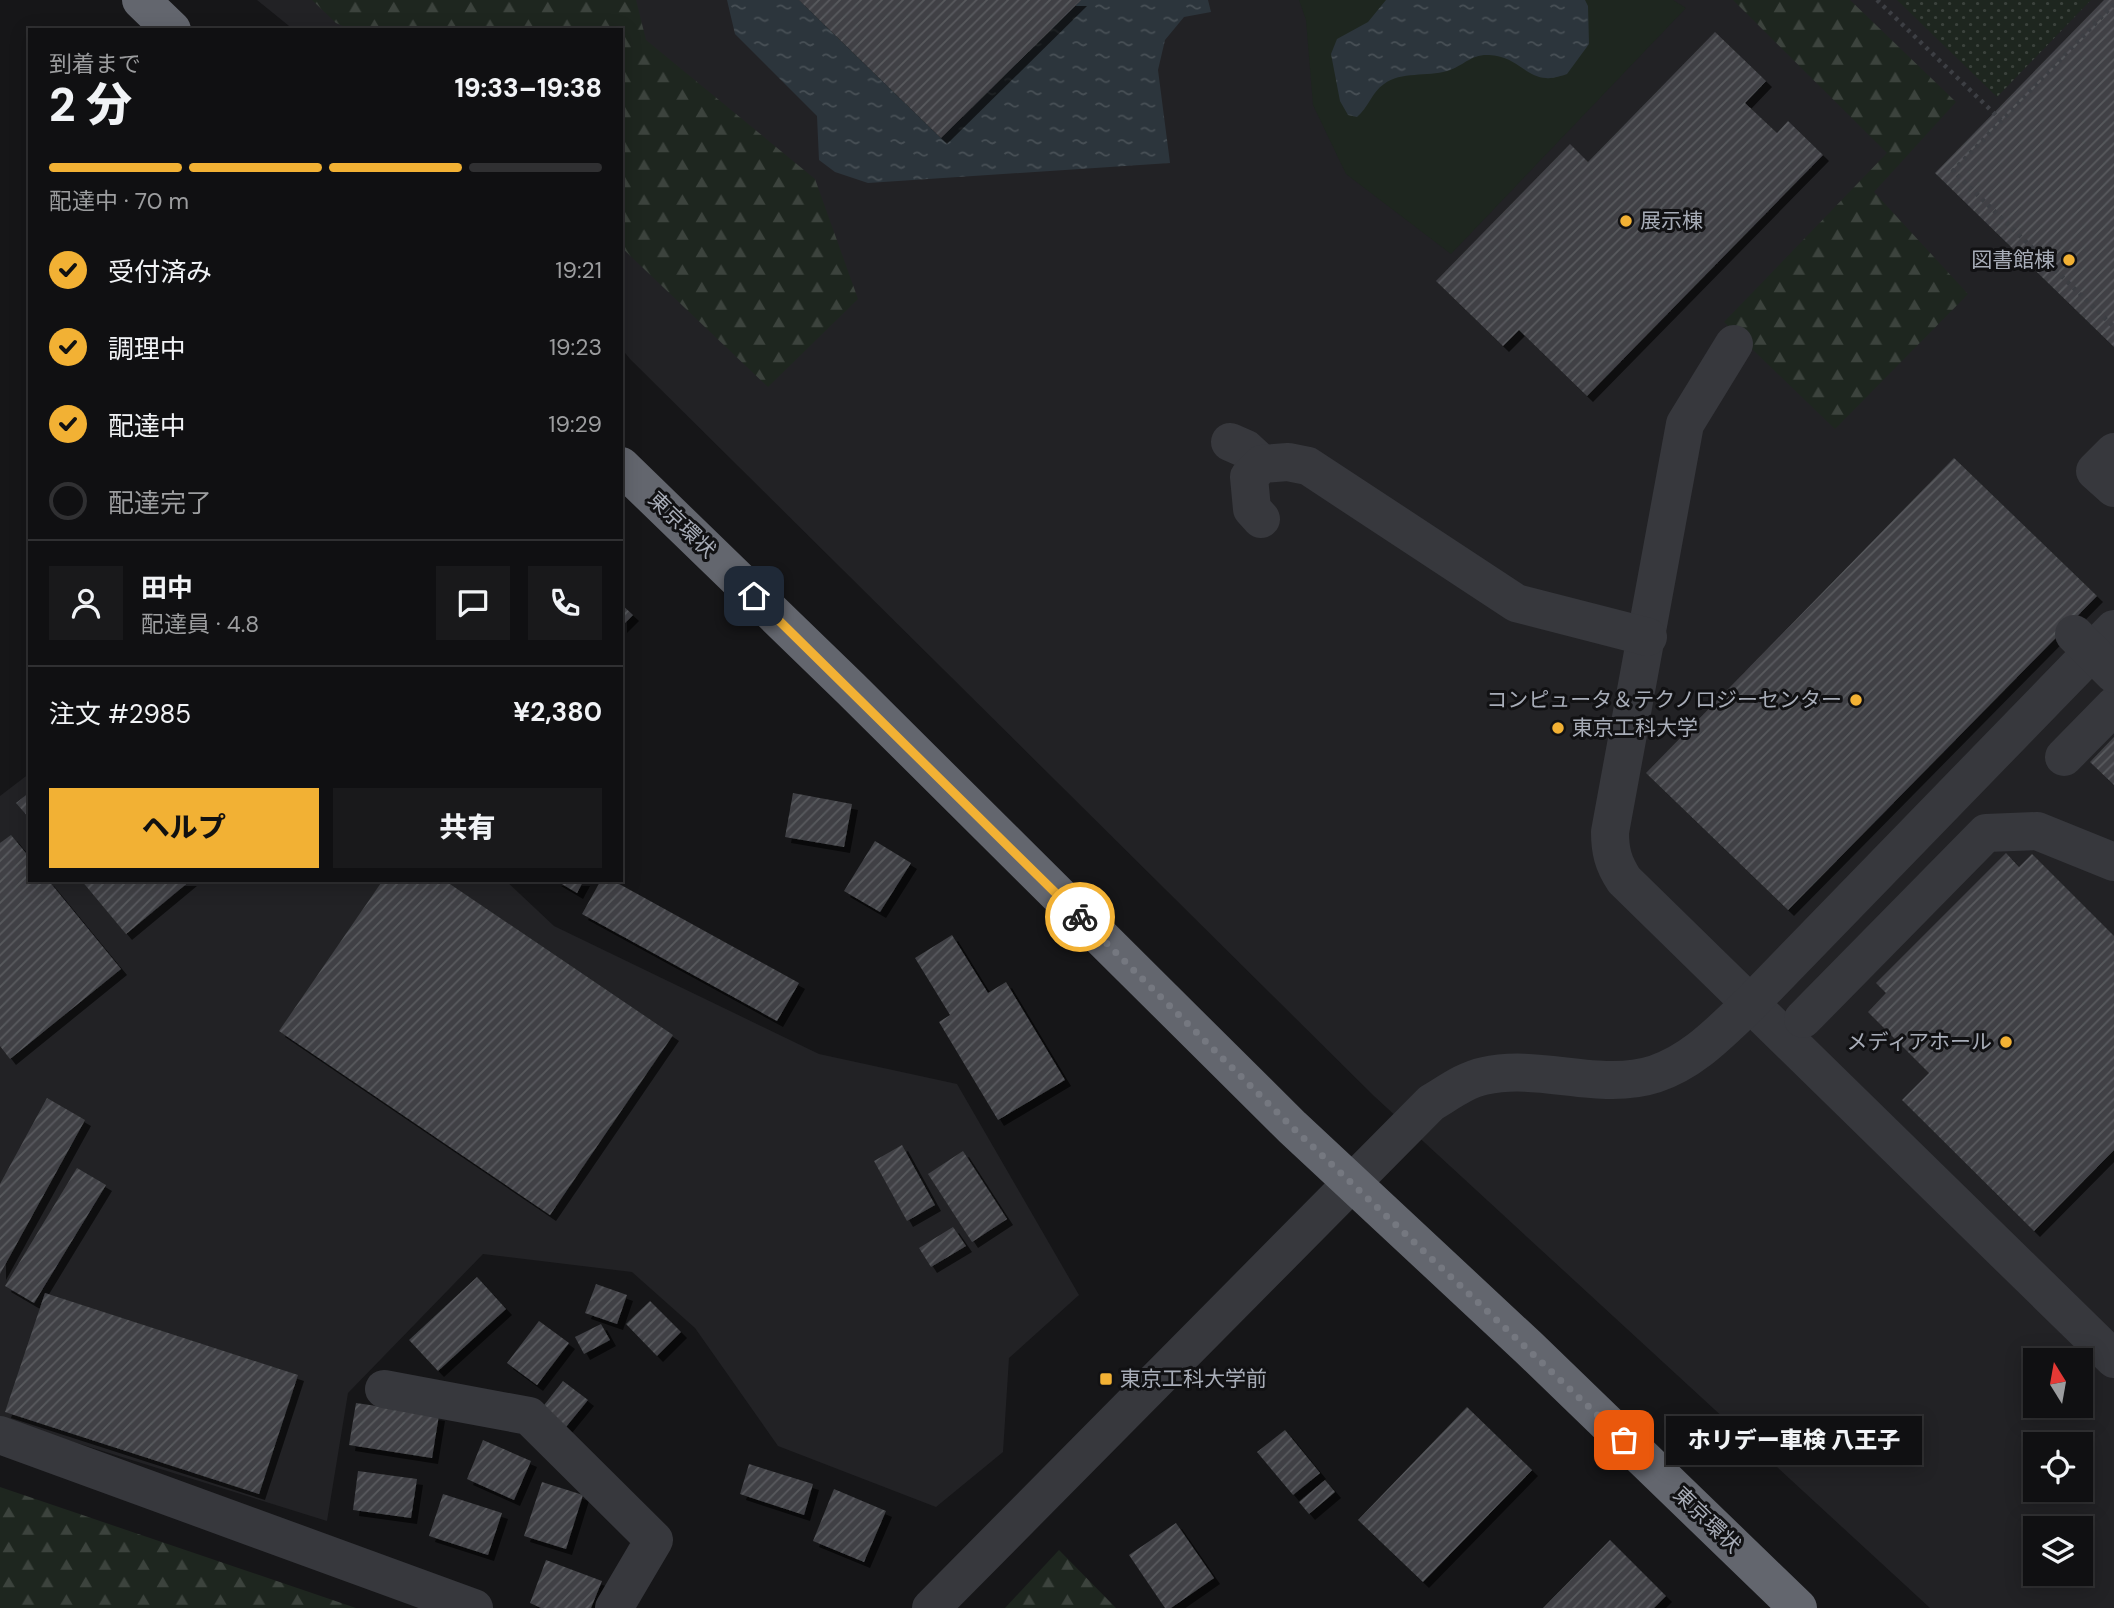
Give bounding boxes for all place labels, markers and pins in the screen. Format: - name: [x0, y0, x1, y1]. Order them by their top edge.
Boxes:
- place label: 展示棟: [1640, 207, 1703, 235]
- marker: 展示棟: [1618, 213, 1634, 229]
- place label: 図書館棟: [1971, 246, 2055, 274]
- marker: 図書館棟: [2061, 252, 2077, 268]
- pin: [724, 566, 784, 626]
- place label: コンピュータ＆テクノロジーセンター: [1486, 686, 1842, 714]
- marker: コンピュータ＆テクノロジーセンター: [1848, 692, 1864, 708]
- place label: 東京工科大学: [1572, 714, 1698, 742]
- marker: 東京工科大学: [1550, 720, 1566, 736]
- place label: メディアホール: [1846, 1028, 1992, 1056]
- marker: メディアホール: [1998, 1034, 2014, 1050]
- place label: 東京工科大学前: [1120, 1365, 1267, 1393]
- marker: 東京工科大学前: [1098, 1371, 1114, 1387]
- pin: [1594, 1410, 1654, 1470]
- callout: ホリデー車検 八王子: [1666, 1416, 1922, 1464]

